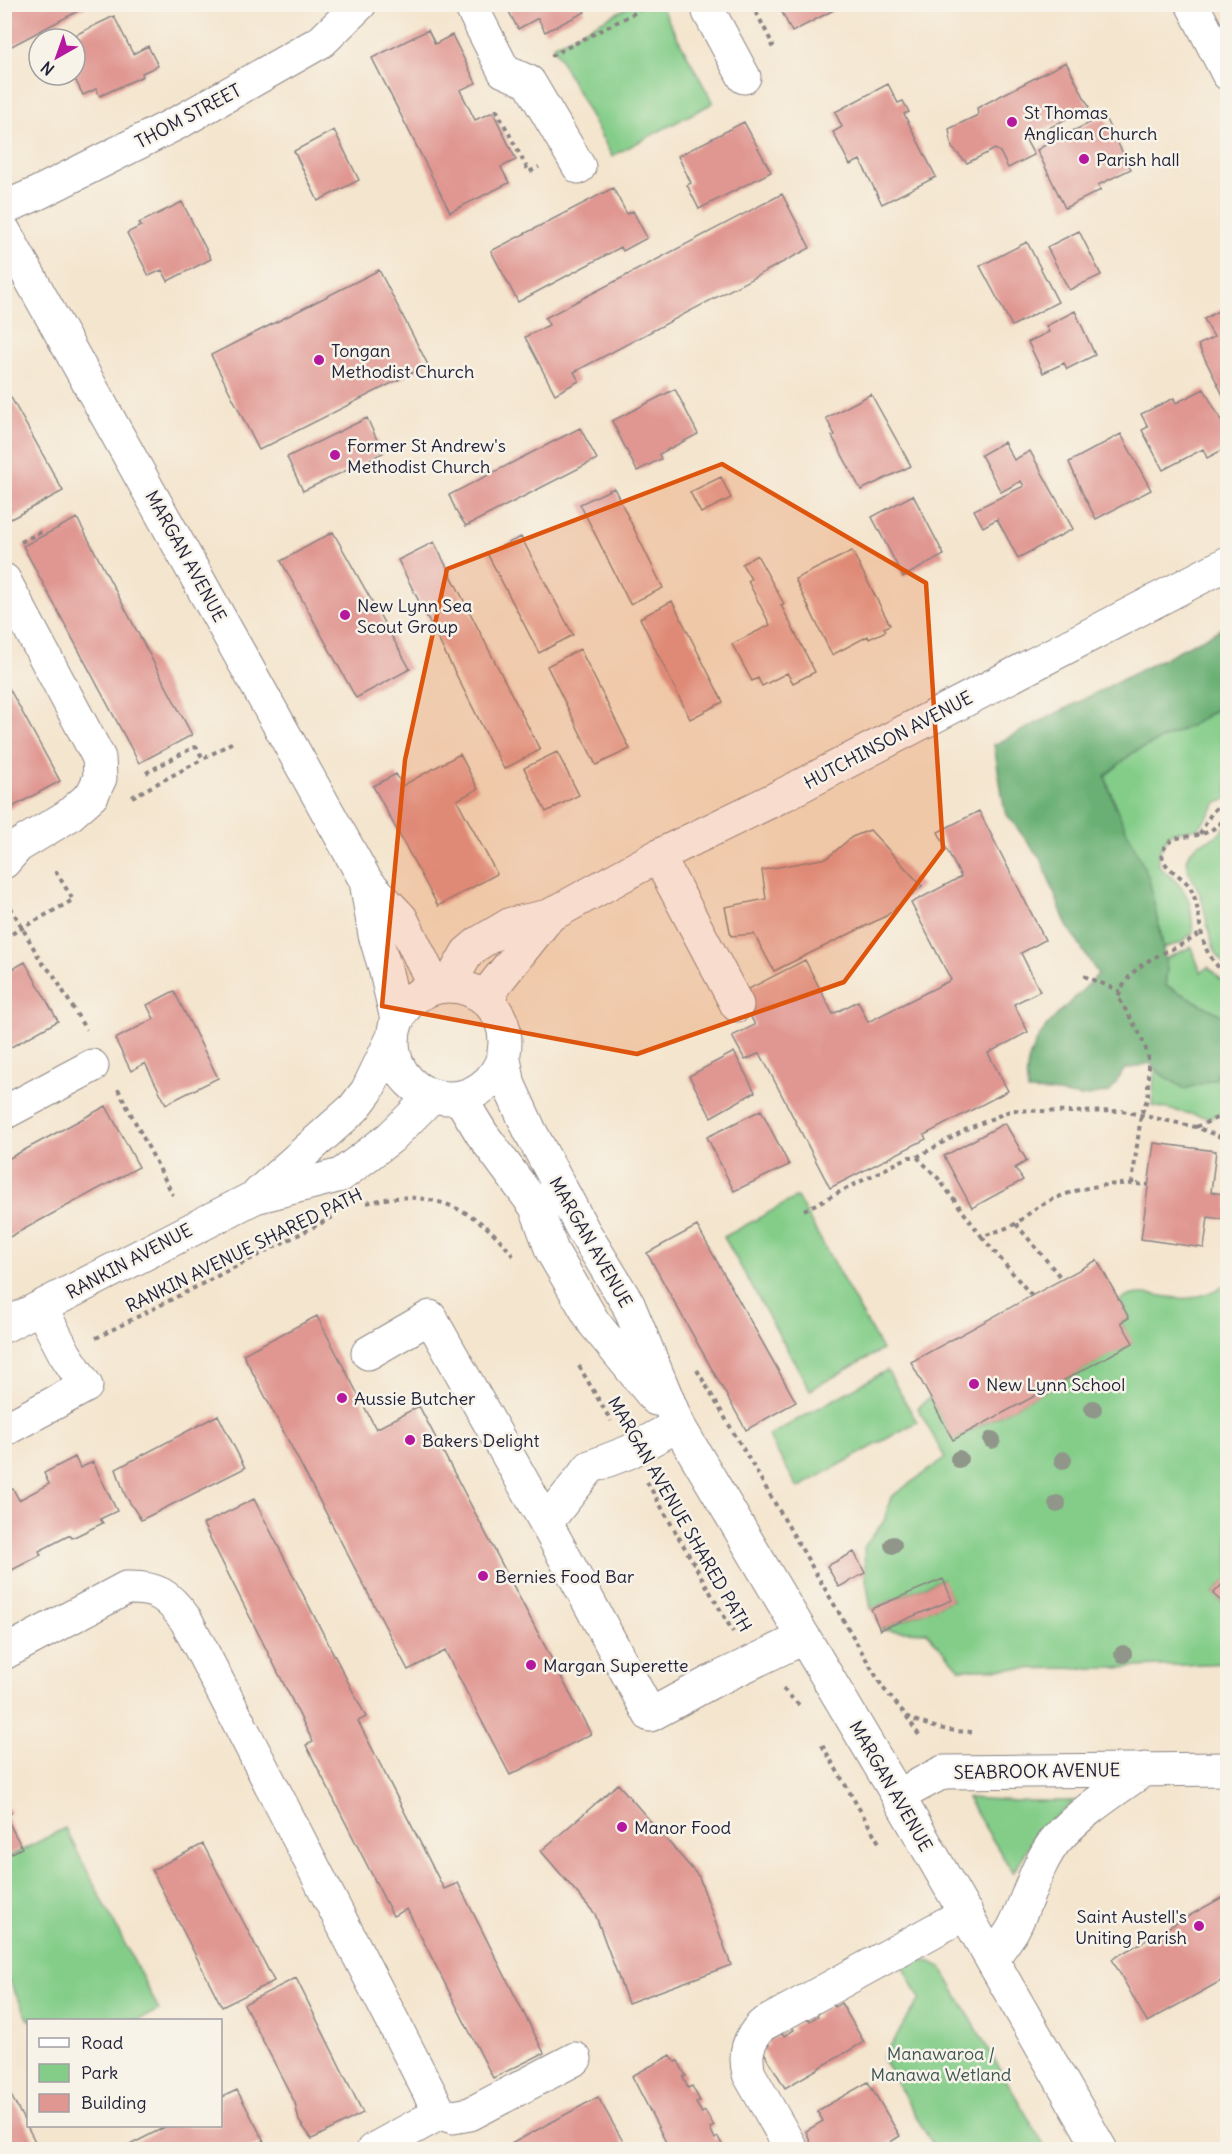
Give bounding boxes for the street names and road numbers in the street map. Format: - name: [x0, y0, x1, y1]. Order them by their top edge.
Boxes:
- street label: THOM STREET: [131, 78, 245, 154]
- street label: MARGAN AVENUE: [140, 486, 232, 626]
- street label: HUTCHINSON AVENUE: [800, 686, 976, 794]
- street label: MARGAN AVENUE: [544, 1173, 638, 1311]
- street label: RANKIN AVENUE SHARED PATH: [122, 1183, 366, 1317]
- street label: RANKIN AVENUE: [62, 1219, 196, 1303]
- street label: MARGAN AVENUE SHARED PATH: [603, 1392, 757, 1636]
- street label: MARGAN AVENUE: [844, 1717, 938, 1855]
- street label: SEABROOK AVENUE: [953, 1758, 1121, 1784]

